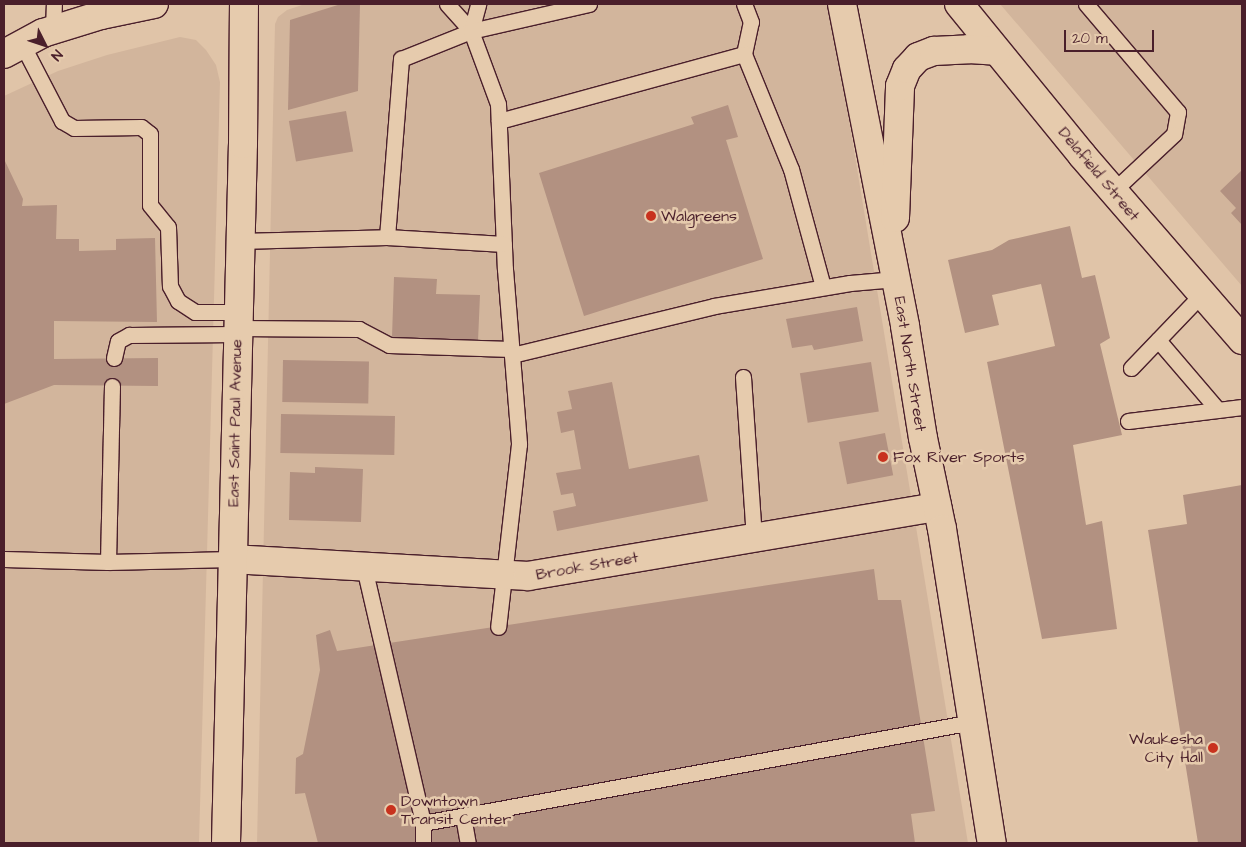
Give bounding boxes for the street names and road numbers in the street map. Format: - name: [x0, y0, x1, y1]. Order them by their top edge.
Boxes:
- street label: Delafield Street: [1054, 123, 1144, 225]
- street label: East North Street: [890, 295, 930, 433]
- street label: East Saint Paul Avenue: [224, 339, 246, 507]
- street label: Brook Street: [534, 548, 640, 584]

